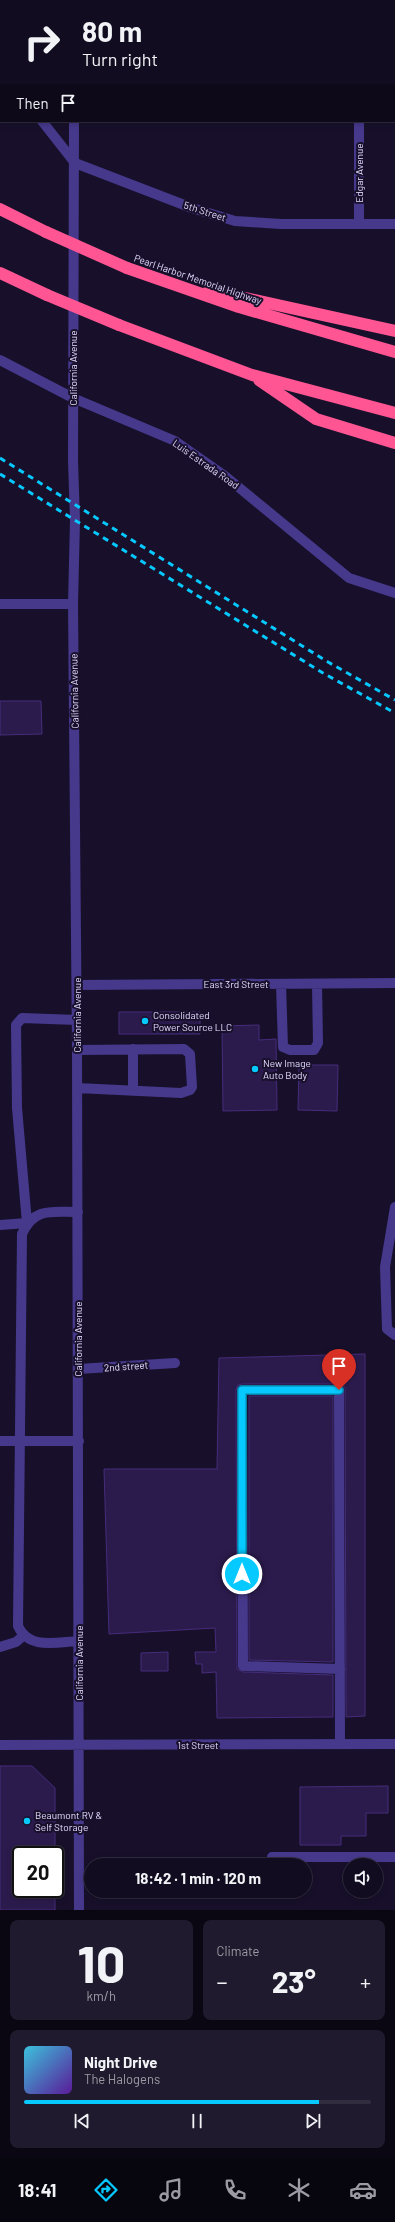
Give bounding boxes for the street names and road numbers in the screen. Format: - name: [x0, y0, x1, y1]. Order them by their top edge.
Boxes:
- street label: Edgar Avenue: [353, 143, 365, 203]
- street label: 5th Street: [182, 199, 228, 224]
- street label: Pearl Harbor Memorial Highway: [133, 252, 264, 307]
- street label: California Avenue: [67, 331, 79, 405]
- street label: Luis Estrada Road: [170, 437, 242, 491]
- street label: California Avenue: [67, 653, 81, 729]
- street label: California Avenue: [71, 978, 83, 1052]
- street label: East 3rd Street: [203, 978, 269, 990]
- street label: California Avenue: [72, 1302, 84, 1376]
- street label: 2nd street: [103, 1358, 149, 1374]
- street label: California Avenue: [73, 1626, 85, 1700]
- street label: 1st Street: [177, 1739, 219, 1751]

